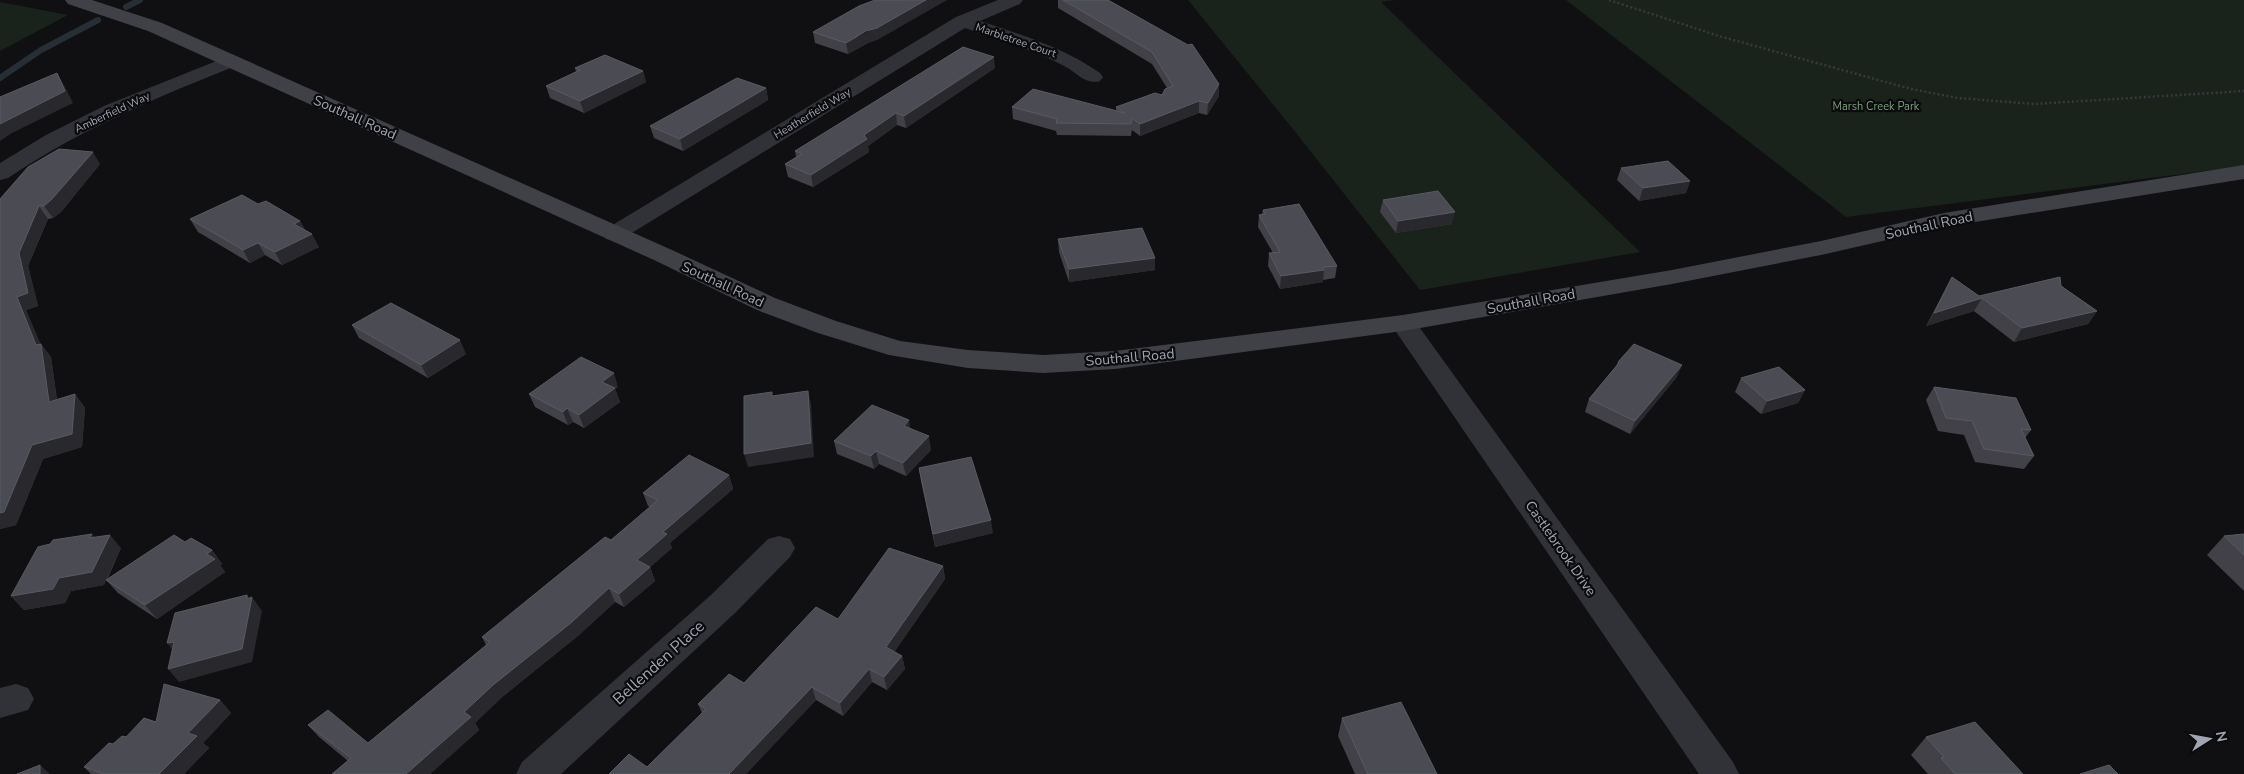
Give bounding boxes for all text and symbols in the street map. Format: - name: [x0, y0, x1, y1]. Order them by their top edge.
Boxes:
- street label: Marbletree Court: [974, 20, 1058, 61]
- street label: Heatherfield Way: [771, 84, 854, 142]
- street label: Amberfield Way: [72, 88, 153, 136]
- street label: Southall Road: [310, 91, 399, 144]
- park label: Marsh Creek Park: [1833, 99, 1920, 114]
- street label: Southall Road: [1884, 207, 1975, 244]
- street label: Southall Road: [678, 257, 767, 312]
- street label: Southall Road: [1486, 284, 1577, 319]
- street label: Southall Road: [1085, 344, 1175, 371]
- street label: Castlebrook Drive: [1521, 497, 1601, 600]
- street label: Bellenden Place: [608, 616, 709, 710]
- north arrow: [2184, 714, 2234, 764]
- text: N: [2211, 730, 2232, 744]

